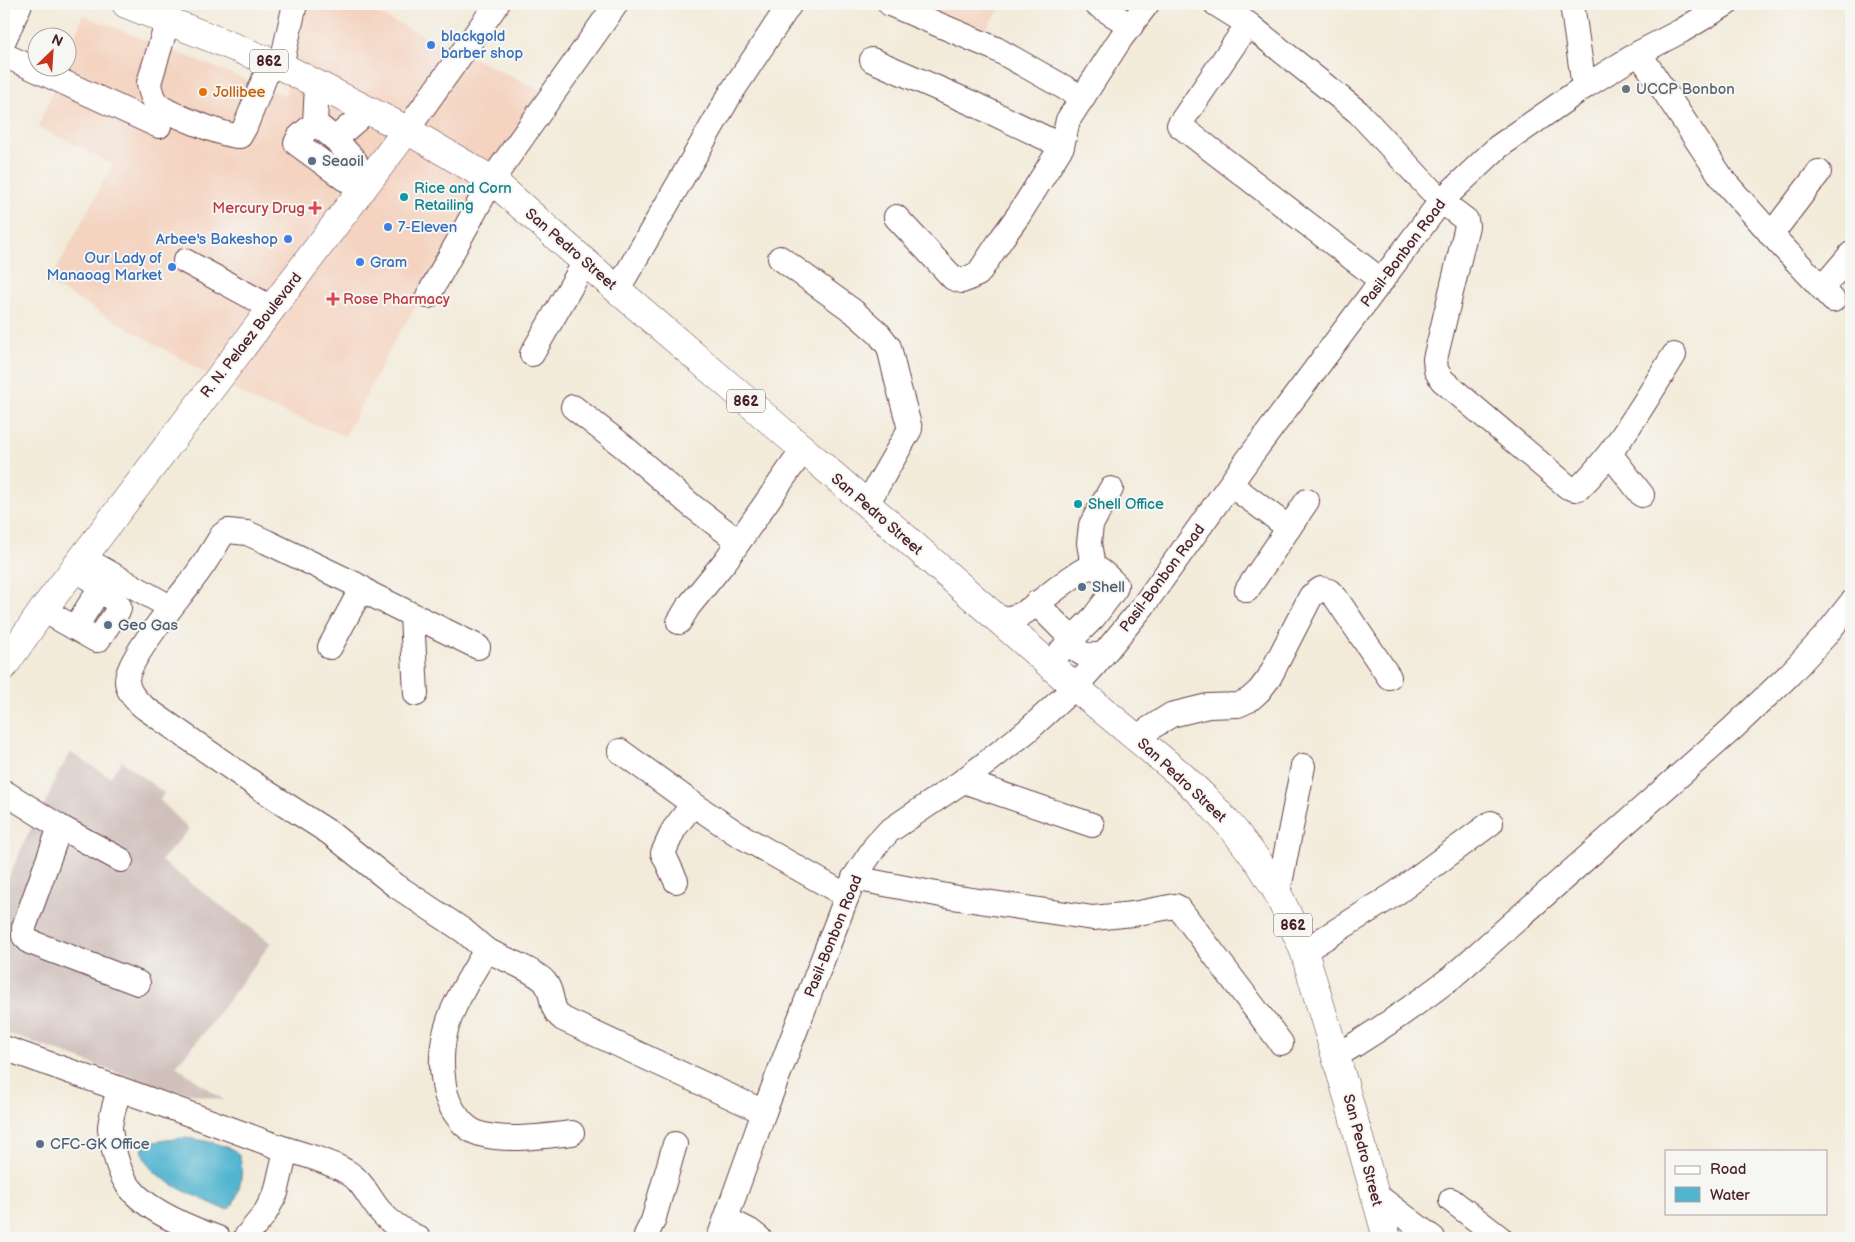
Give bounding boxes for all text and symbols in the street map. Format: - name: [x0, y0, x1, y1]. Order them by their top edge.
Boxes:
- place label: blackgold barber shop: [441, 27, 523, 63]
- north arrow: [28, 28, 78, 78]
- text: N: [49, 31, 66, 51]
- marker: blackgold barber shop: [425, 39, 437, 51]
- road number: 862: [250, 49, 288, 72]
- place label: UCCP Bonbon: [1636, 80, 1735, 99]
- place label: Jollibee: [213, 83, 266, 102]
- marker: UCCP Bonbon: [1620, 83, 1632, 95]
- marker: Jollibee: [197, 86, 209, 98]
- place label: Seaoil: [322, 152, 364, 171]
- marker: Seaoil: [306, 155, 318, 167]
- place label: Rice and Corn Retailing: [414, 179, 512, 215]
- marker: Rice and Corn Retailing: [398, 191, 410, 203]
- street label: Pasil-Bonbon Road: [1357, 196, 1450, 311]
- place label: Mercury Drug: [212, 199, 305, 218]
- marker: Mercury Drug: [309, 202, 321, 214]
- street label: San Pedro Street: [521, 204, 621, 295]
- place label: 7-Eleven: [398, 218, 457, 237]
- marker: 7-Eleven: [382, 221, 394, 233]
- place label: Arbee's Bakeshop: [156, 230, 278, 249]
- marker: Arbee's Bakeshop: [282, 233, 294, 245]
- place label: Our Lady of Manaoag Market: [46, 249, 162, 285]
- place label: Gram: [370, 253, 407, 272]
- marker: Gram: [354, 256, 366, 268]
- marker: Our Lady of Manaoag Market: [166, 261, 178, 273]
- street label: R. N. Pelaez Boulevard: [197, 269, 306, 402]
- place label: Rose Pharmacy: [343, 290, 450, 309]
- marker: Rose Pharmacy: [327, 293, 339, 305]
- road number: 862: [727, 390, 765, 412]
- street label: San Pedro Street: [827, 469, 927, 560]
- place label: Shell Office: [1088, 495, 1164, 514]
- marker: Shell Office: [1072, 498, 1084, 510]
- street label: Pasil-Bonbon Road: [1116, 521, 1209, 636]
- place label: Shell: [1092, 578, 1125, 597]
- marker: Shell: [1076, 581, 1088, 593]
- place label: Geo Gas: [118, 616, 178, 635]
- marker: Geo Gas: [102, 619, 114, 631]
- street label: San Pedro Street: [1133, 734, 1230, 827]
- street label: Pasil-Bonbon Road: [800, 872, 867, 1000]
- road number: 862: [1274, 914, 1312, 936]
- street label: San Pedro Street: [1338, 1092, 1387, 1208]
- place label: CFC-GK Office: [50, 1135, 150, 1154]
- marker: CFC-GK Office: [34, 1138, 46, 1150]
- legend: [1665, 1150, 1828, 1214]
- text: Road: [1710, 1160, 1746, 1179]
- text: Water: [1710, 1186, 1750, 1205]

